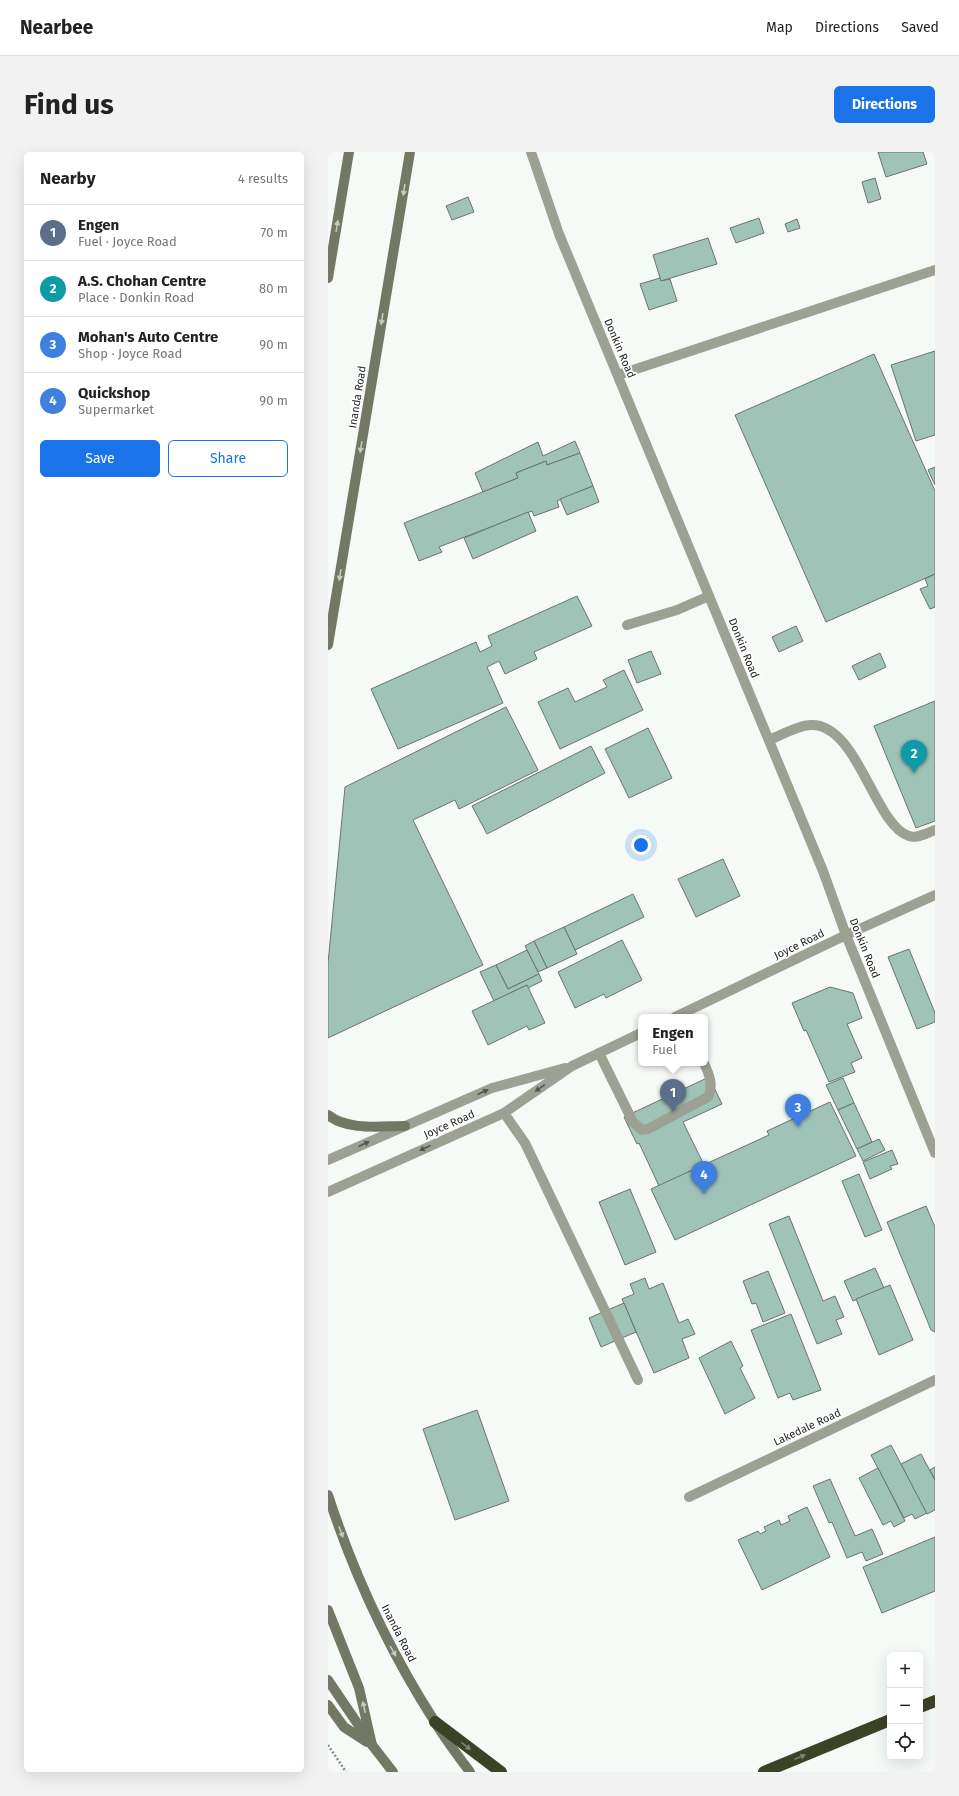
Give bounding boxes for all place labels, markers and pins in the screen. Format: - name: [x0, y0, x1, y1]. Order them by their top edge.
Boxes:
- pin: 2: [901, 740, 927, 773]
- pin: 1: [660, 1079, 686, 1112]
- pin: 3: [785, 1094, 811, 1127]
- pin: 4: [691, 1161, 717, 1194]

